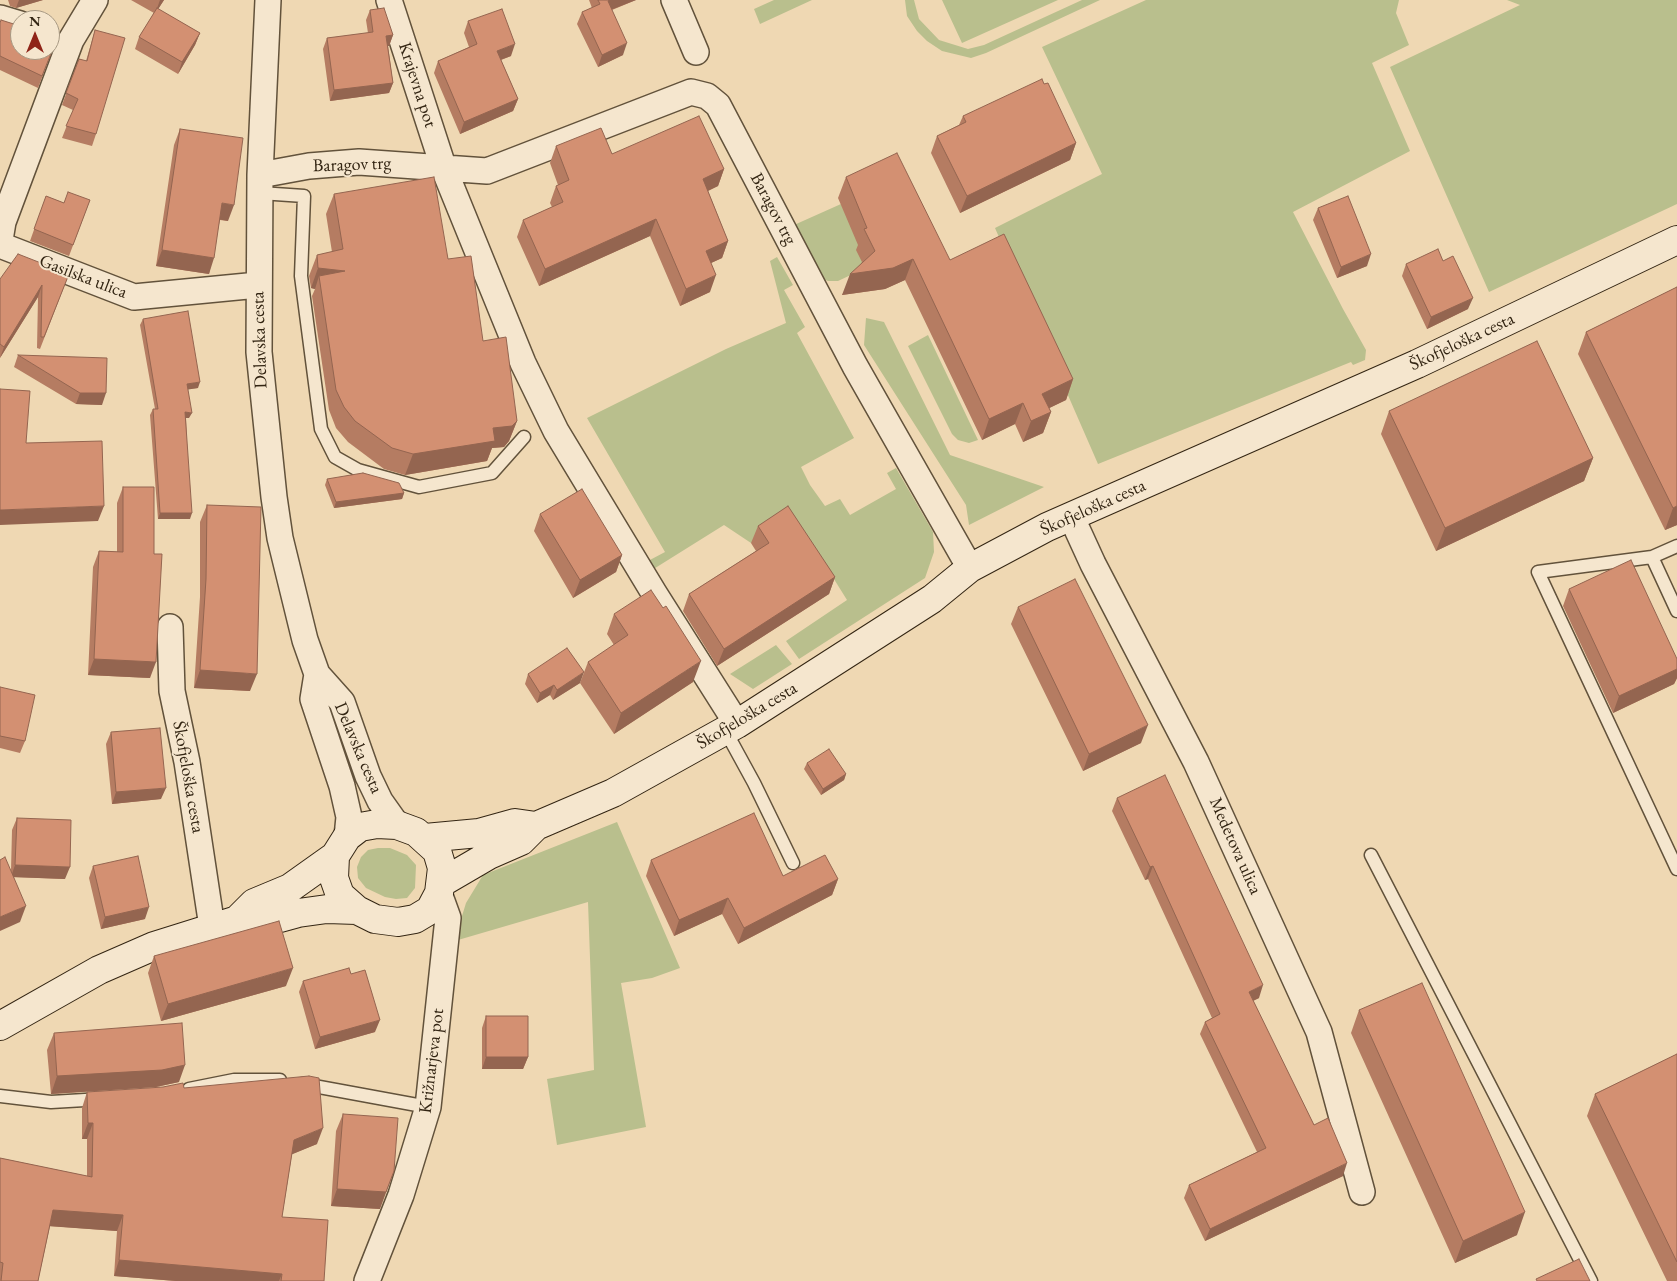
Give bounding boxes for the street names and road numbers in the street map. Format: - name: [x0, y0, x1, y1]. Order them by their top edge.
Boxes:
- street label: Krajevna pot: [393, 40, 441, 130]
- street label: Baragov trg: [312, 153, 392, 177]
- street label: Baragov trg: [745, 169, 801, 249]
- street label: Gasilska ulica: [36, 250, 130, 304]
- street label: Delavska cesta: [248, 291, 272, 389]
- street label: Škofjeloška cesta: [1406, 308, 1518, 376]
- street label: Škofjeloška cesta: [1037, 475, 1149, 541]
- street label: Škofjeloška cesta: [693, 678, 801, 754]
- street label: Delavska cesta: [329, 699, 387, 797]
- street label: Škofjeloška cesta: [168, 719, 208, 835]
- street label: Medetova ulica: [1204, 794, 1266, 898]
- street label: Križnarjeva pot: [415, 1007, 449, 1115]

